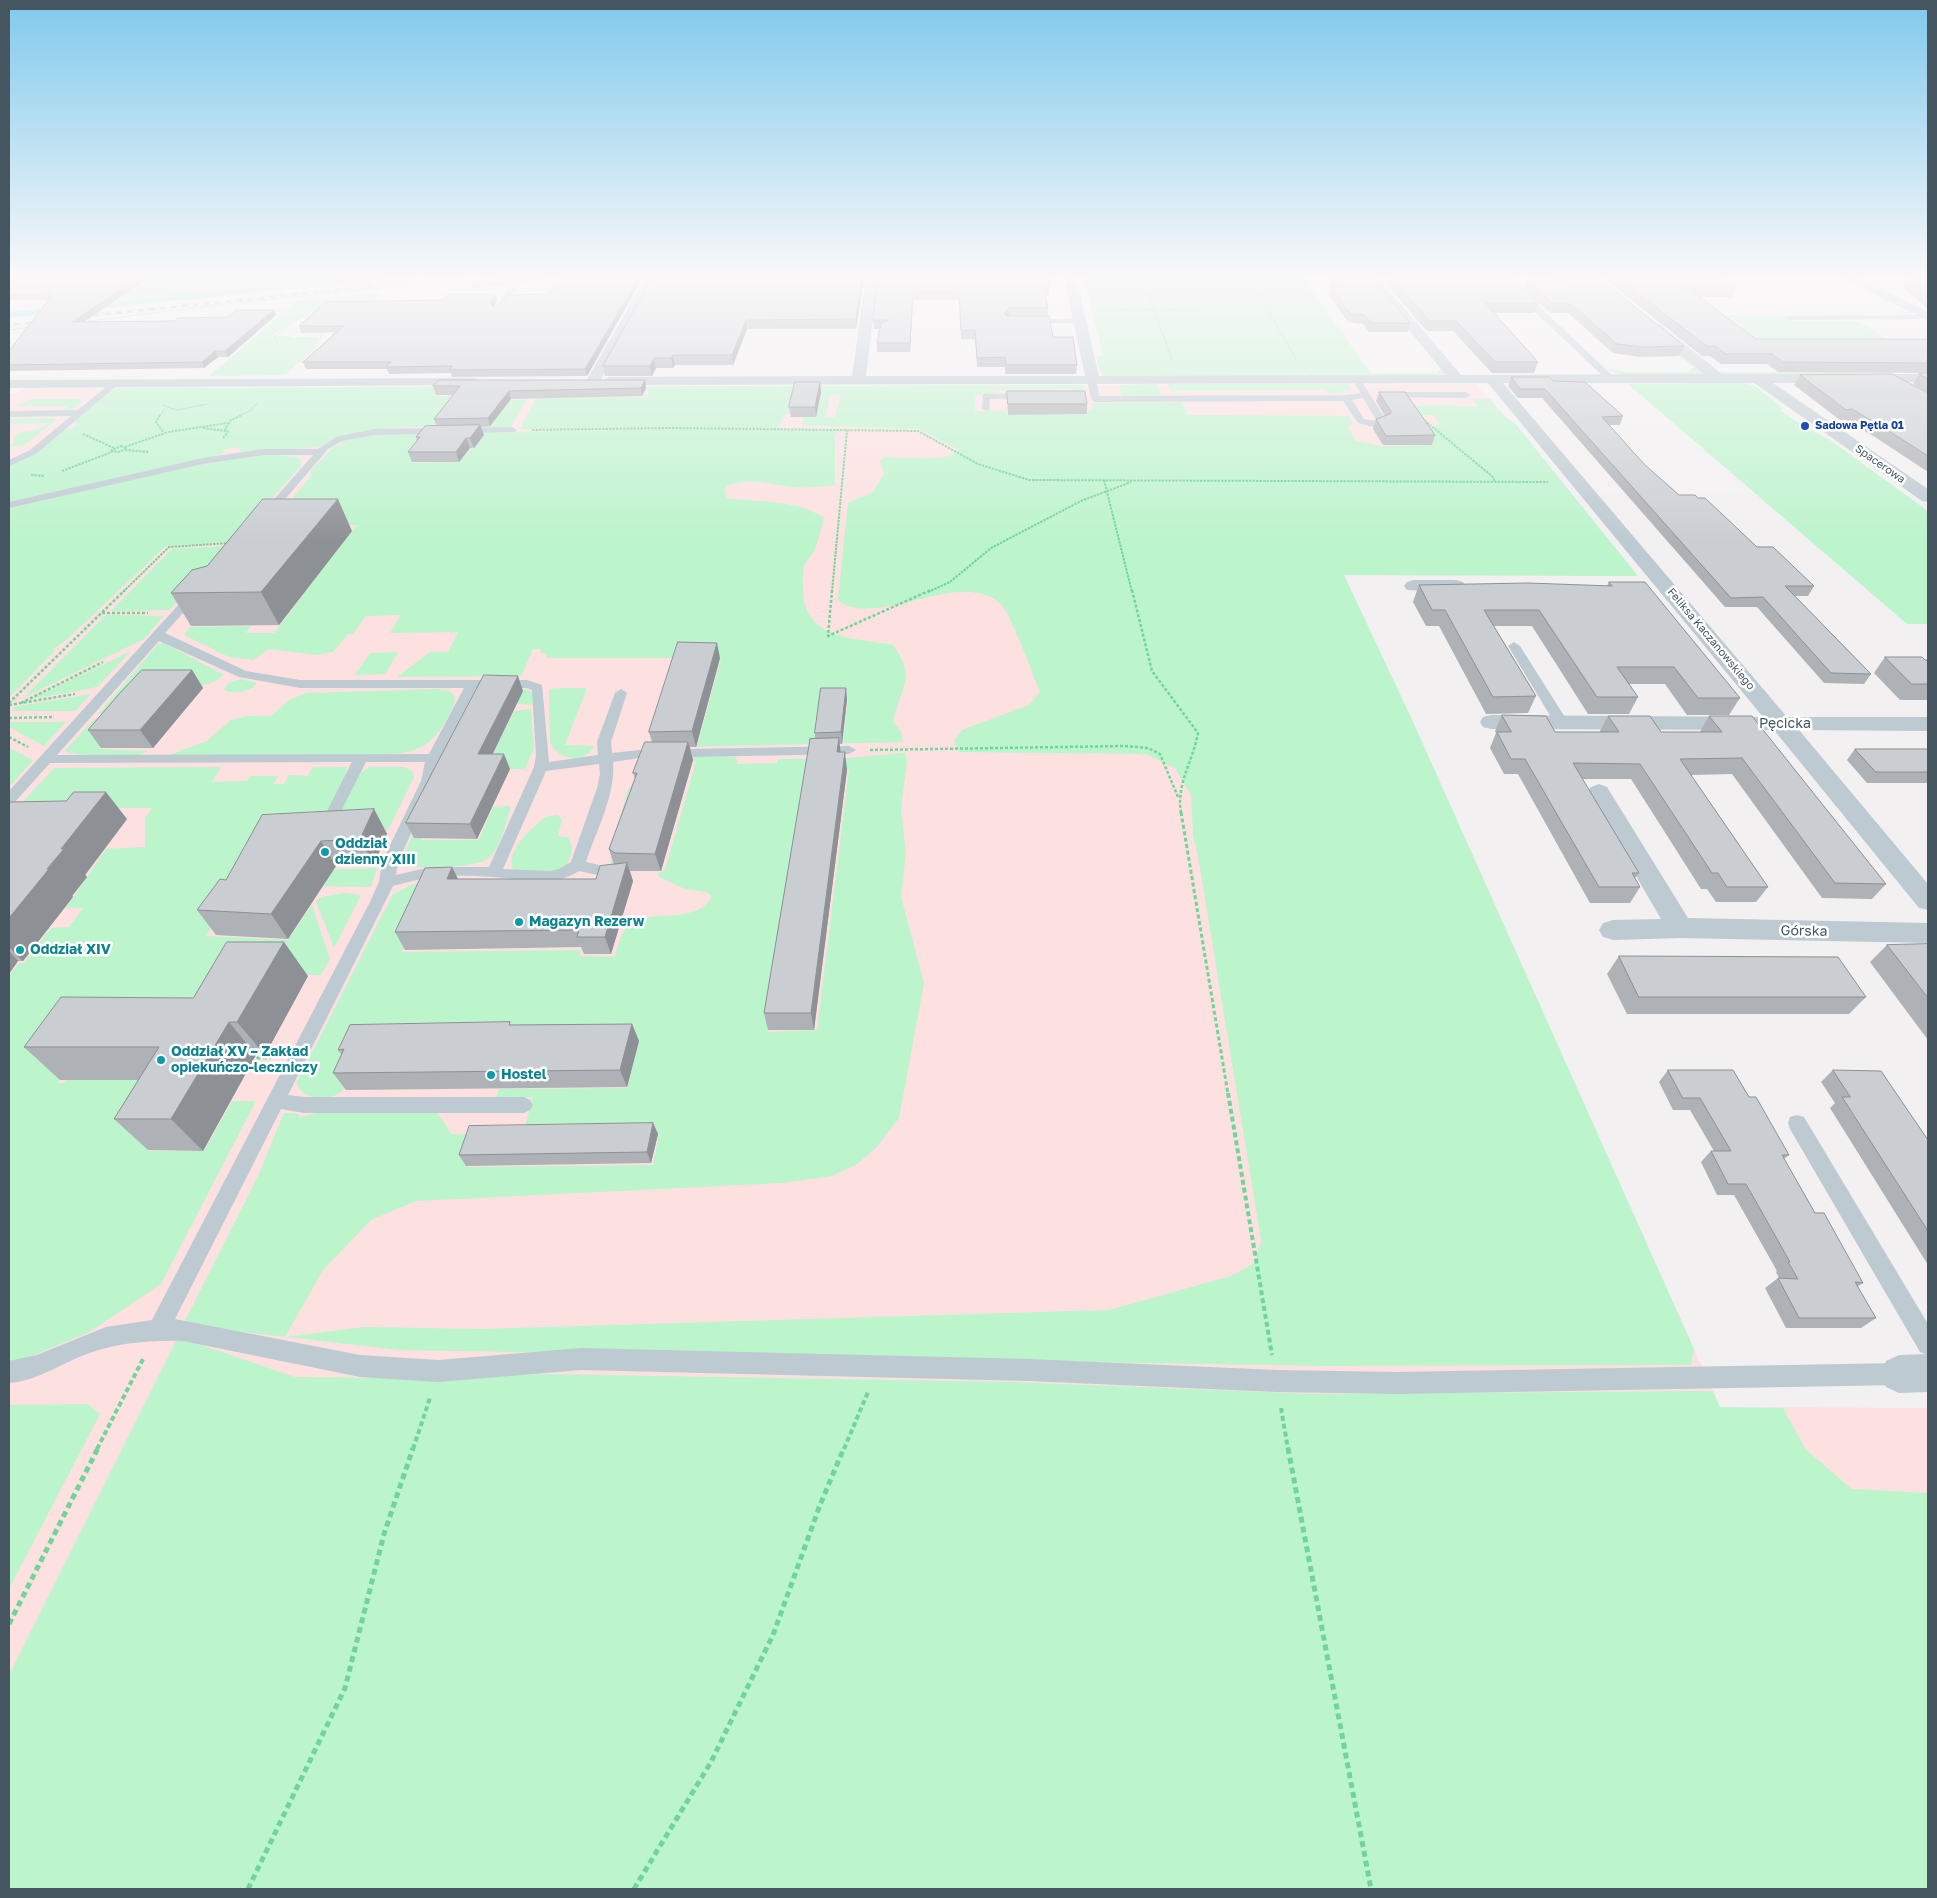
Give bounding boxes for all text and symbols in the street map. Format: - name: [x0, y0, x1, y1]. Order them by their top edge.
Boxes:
- place label: Sadowa Pętla 01: [1815, 419, 1904, 433]
- marker: Sadowa Pętla 01: [1799, 420, 1811, 432]
- street label: Spacerowa: [1852, 442, 1908, 486]
- street label: Feliksa Kaczanowskiego: [1665, 585, 1757, 693]
- street label: Pęcicka: [1759, 716, 1811, 732]
- place label: Oddział dzienny XIII: [335, 836, 416, 869]
- marker: Oddział dzienny XIII: [319, 846, 331, 858]
- place label: Magazyn Rezerw: [529, 914, 644, 930]
- marker: Magazyn Rezerw: [513, 916, 525, 928]
- street label: Górska: [1780, 922, 1828, 940]
- place label: Oddział XIV: [30, 942, 111, 958]
- marker: Oddział XIV: [14, 944, 26, 956]
- place label: Oddział XV – Zakład opiekuńczo-leczniczy: [171, 1044, 318, 1076]
- marker: Oddział XV – Zakład opiekuńczo-leczniczy: [155, 1054, 167, 1066]
- place label: Hostel: [501, 1067, 546, 1083]
- marker: Hostel: [485, 1069, 497, 1081]

